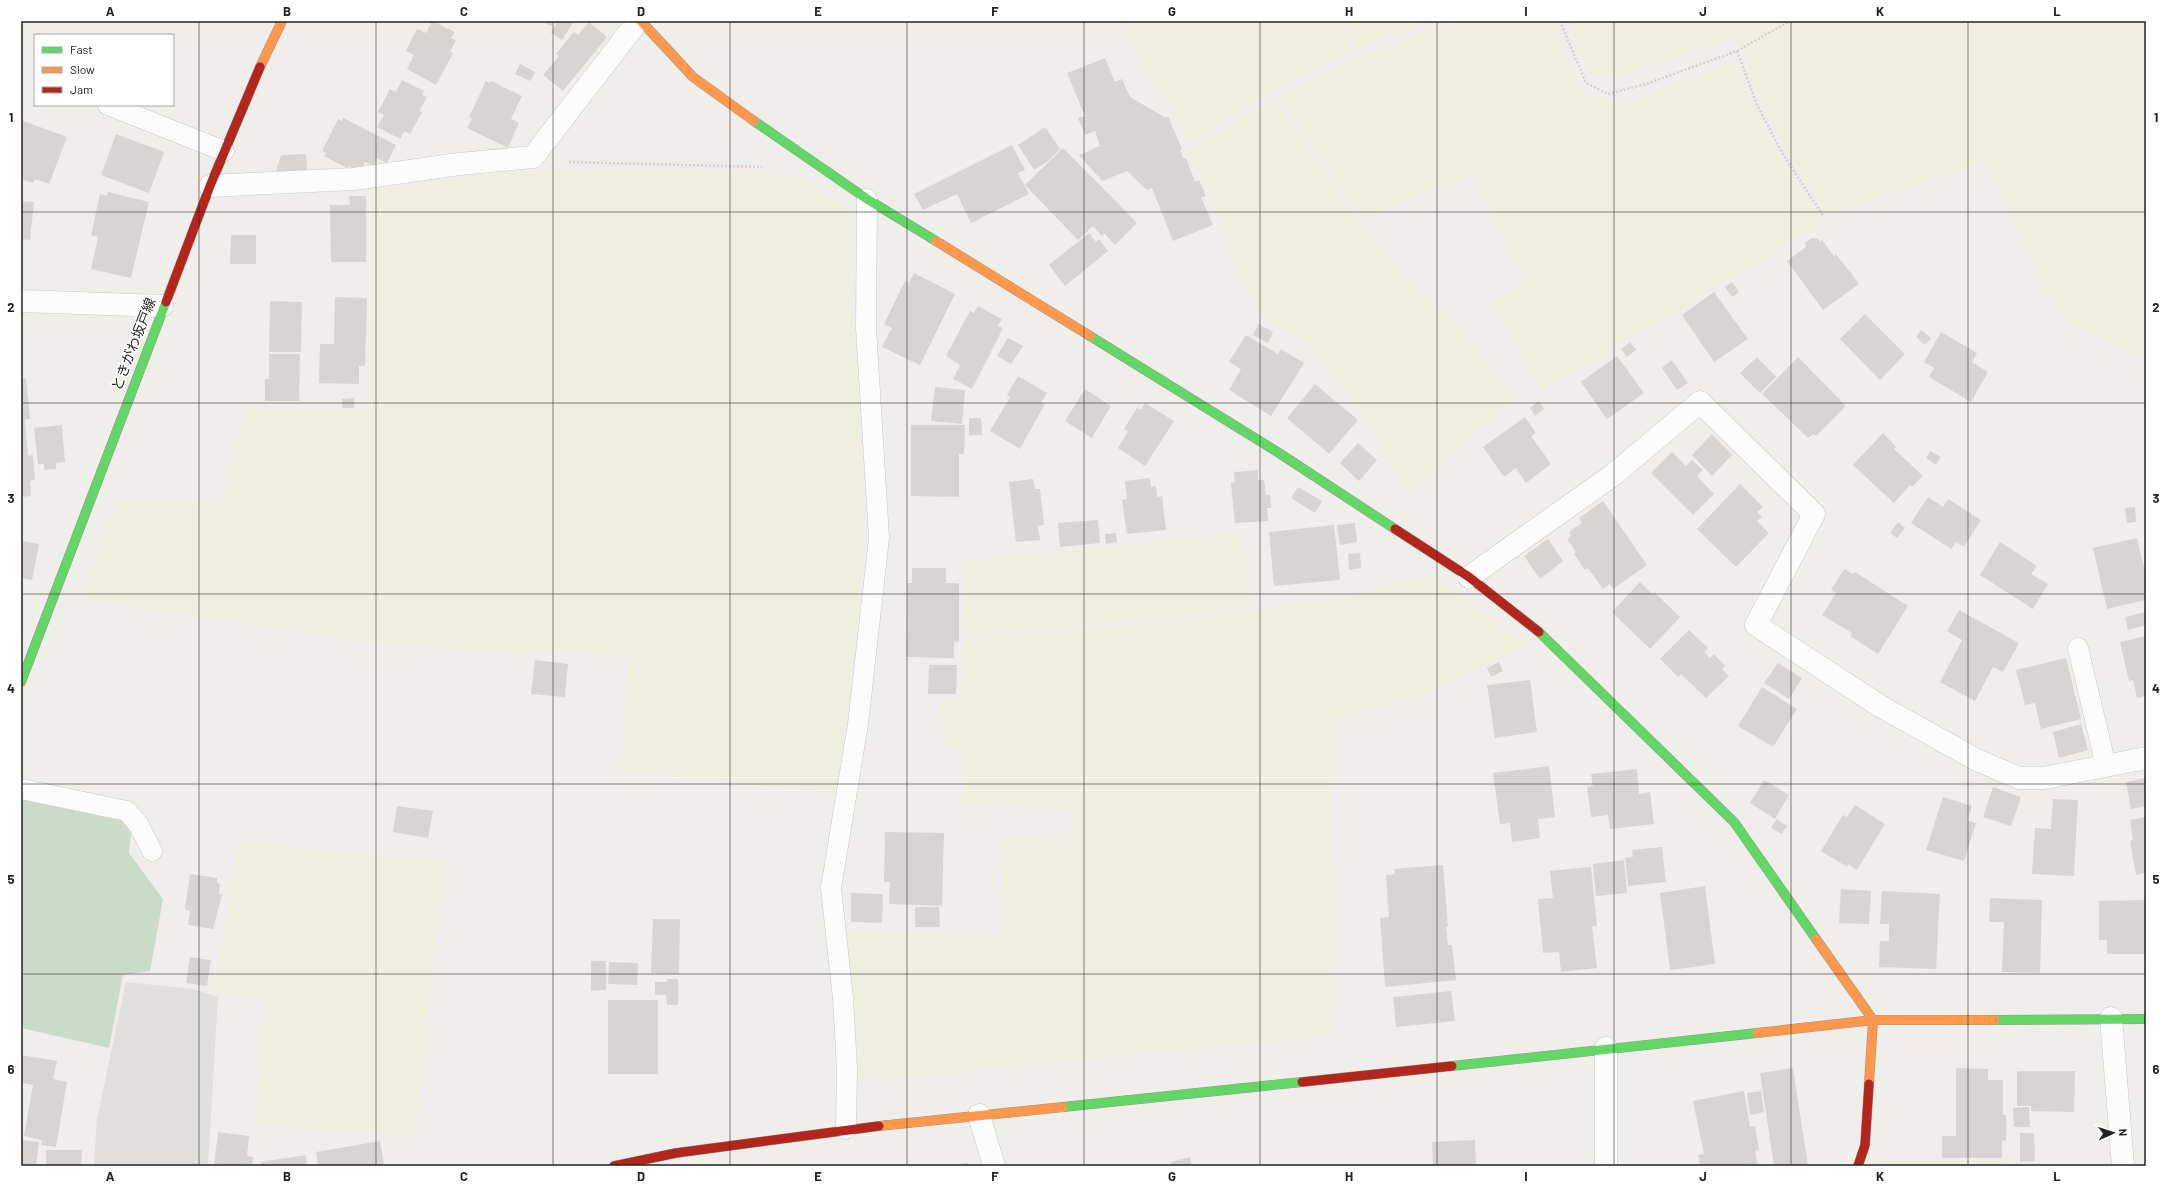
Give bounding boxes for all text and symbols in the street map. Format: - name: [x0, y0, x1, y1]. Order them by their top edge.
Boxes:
- text: A: [106, 3, 115, 19]
- text: B: [283, 3, 291, 19]
- text: C: [460, 3, 468, 19]
- text: D: [637, 3, 645, 19]
- text: E: [814, 3, 822, 19]
- text: F: [991, 3, 999, 19]
- text: G: [1168, 3, 1176, 19]
- text: H: [1345, 3, 1353, 19]
- text: I: [1524, 3, 1528, 19]
- text: J: [1699, 3, 1707, 19]
- text: K: [1876, 3, 1884, 19]
- text: L: [2053, 3, 2061, 19]
- legend: [34, 34, 174, 106]
- text: Fast: [70, 42, 93, 56]
- text: Slow: [70, 62, 95, 76]
- text: Jam: [70, 82, 93, 96]
- text: 1: [9, 109, 13, 125]
- text: 1: [2154, 109, 2158, 125]
- street label: ときがわ坂戸線: [108, 295, 158, 393]
- text: 2: [7, 299, 15, 315]
- text: 2: [2152, 299, 2160, 315]
- text: 3: [7, 490, 15, 506]
- text: 3: [2152, 490, 2160, 506]
- text: 4: [7, 680, 15, 696]
- text: 4: [2152, 680, 2160, 696]
- text: 5: [7, 871, 15, 887]
- text: 5: [2152, 871, 2160, 887]
- text: 6: [8, 1061, 15, 1077]
- text: 6: [2153, 1061, 2160, 1077]
- north arrow: [2093, 1113, 2133, 1153]
- text: N: [2117, 1128, 2130, 1136]
- text: A: [106, 1168, 115, 1184]
- text: B: [283, 1168, 291, 1184]
- text: C: [460, 1168, 468, 1184]
- text: D: [637, 1168, 645, 1184]
- text: E: [814, 1168, 822, 1184]
- text: F: [991, 1168, 999, 1184]
- text: G: [1168, 1168, 1176, 1184]
- text: H: [1345, 1168, 1353, 1184]
- text: I: [1524, 1168, 1528, 1184]
- text: J: [1699, 1168, 1707, 1184]
- text: K: [1876, 1168, 1884, 1184]
- text: L: [2053, 1168, 2061, 1184]

